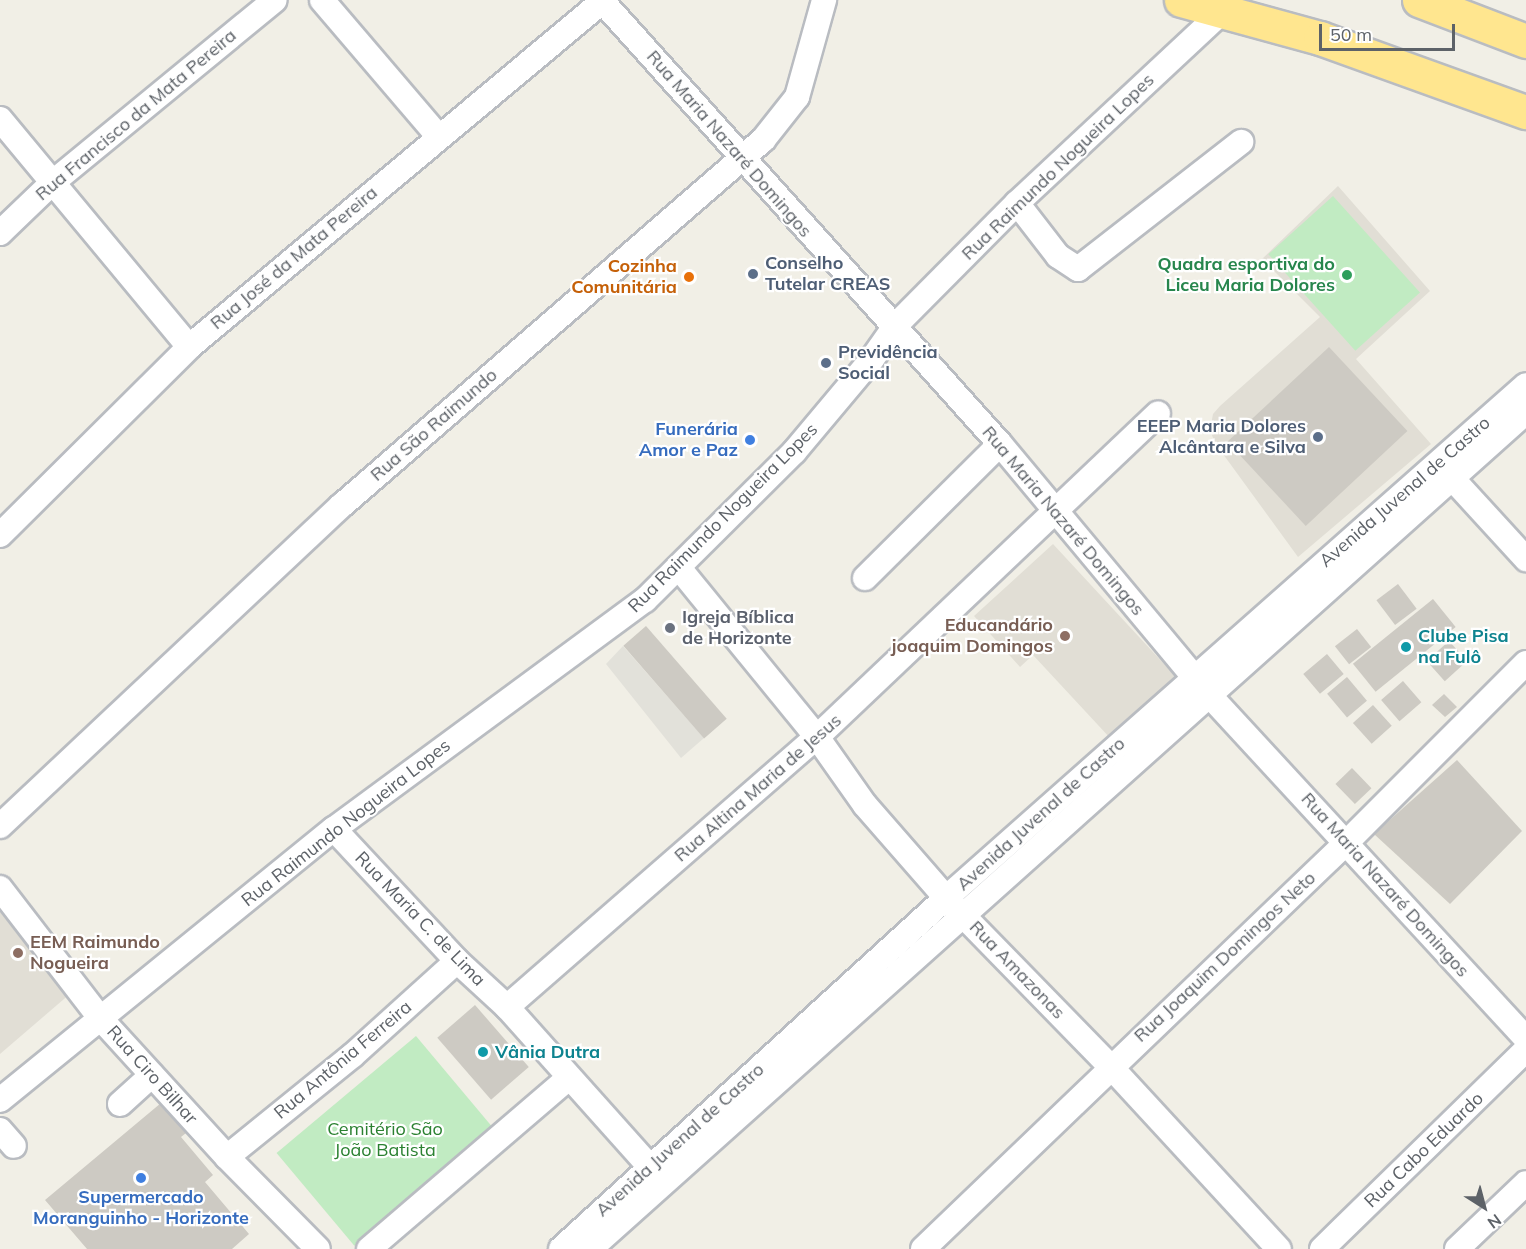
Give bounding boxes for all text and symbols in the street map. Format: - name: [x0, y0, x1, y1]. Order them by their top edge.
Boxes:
- scale bar: [1322, 12, 1458, 50]
- text: 50 m: [1330, 23, 1372, 46]
- street label: Rua Francisco da Mata Pereira: [31, 25, 241, 205]
- street label: Rua Maria Nazaré Domingos: [642, 46, 816, 242]
- street label: Rua Raimundo Nogueira Lopes: [957, 69, 1159, 265]
- street label: Rua José da Mata Pereira: [206, 182, 382, 334]
- place label: Conselho Tutelar CREAS: [765, 253, 890, 296]
- place label: Quadra esportiva do Liceu Maria Dolores: [1157, 254, 1335, 296]
- place label: Cozinha Comunitária: [571, 256, 677, 298]
- marker: Conselho Tutelar CREAS: [746, 267, 760, 281]
- marker: Quadra esportiva do Liceu Maria Dolores: [1340, 268, 1354, 282]
- marker: Cozinha Comunitária: [682, 270, 696, 284]
- place label: Previdência Social: [838, 342, 938, 385]
- marker: Previdência Social: [819, 356, 833, 370]
- street label: Rua São Raimundo: [366, 364, 502, 486]
- street label: Avenida Juvenal de Castro: [1315, 412, 1495, 572]
- place label: EEEP Maria Dolores Alcântara e Silva: [1137, 416, 1306, 458]
- street label: Rua Raimundo Nogueira Lopes: [624, 419, 822, 617]
- place label: Funerária Amor e Paz: [639, 419, 738, 462]
- street label: Rua Maria Nazaré Domingos: [977, 422, 1149, 620]
- marker: EEEP Maria Dolores Alcântara e Silva: [1311, 430, 1325, 444]
- marker: Funerária Amor e Paz: [743, 433, 757, 447]
- place label: Igreja Bíblica de Horizonte: [682, 607, 794, 650]
- place label: Educandário joaquim Domingos: [892, 615, 1053, 658]
- marker: Igreja Bíblica de Horizonte: [663, 621, 677, 635]
- place label: Clube Pisa na Fulô: [1418, 626, 1509, 668]
- marker: Educandário joaquim Domingos: [1058, 629, 1072, 643]
- marker: Clube Pisa na Fulô: [1399, 640, 1413, 654]
- street label: Rua Altina Maria de Jesus: [670, 710, 846, 866]
- street label: Avenida Juvenal de Castro: [952, 733, 1130, 895]
- street label: Rua Raimundo Nogueira Lopes: [237, 735, 455, 911]
- street label: Rua Maria Nazaré Domingos: [1297, 788, 1473, 982]
- street label: Rua Maria C. de Lima: [350, 847, 490, 991]
- street label: Rua Joaquim Domingos Neto: [1130, 867, 1320, 1047]
- street label: Rua Amazonas: [965, 916, 1069, 1024]
- place label: EEM Raimundo Nogueira: [30, 932, 160, 974]
- marker: EEM Raimundo Nogueira: [11, 946, 25, 960]
- street label: Rua Antônia Ferreira: [270, 996, 416, 1124]
- street label: Rua Ciro Bilhar: [102, 1021, 202, 1129]
- place label: Vânia Dutra: [495, 1041, 600, 1063]
- marker: Vânia Dutra: [476, 1045, 490, 1059]
- street label: Avenida Juvenal de Castro: [591, 1059, 769, 1221]
- street label: Rua Cabo Eduardo: [1360, 1088, 1488, 1212]
- park label: Cemitério São João Batista: [327, 1119, 443, 1162]
- marker: Supermercado Moranguinho - Horizonte: [134, 1171, 148, 1185]
- north arrow: [1454, 1177, 1514, 1237]
- place label: Supermercado Moranguinho - Horizonte: [33, 1187, 249, 1230]
- text: N: [1484, 1210, 1505, 1233]

